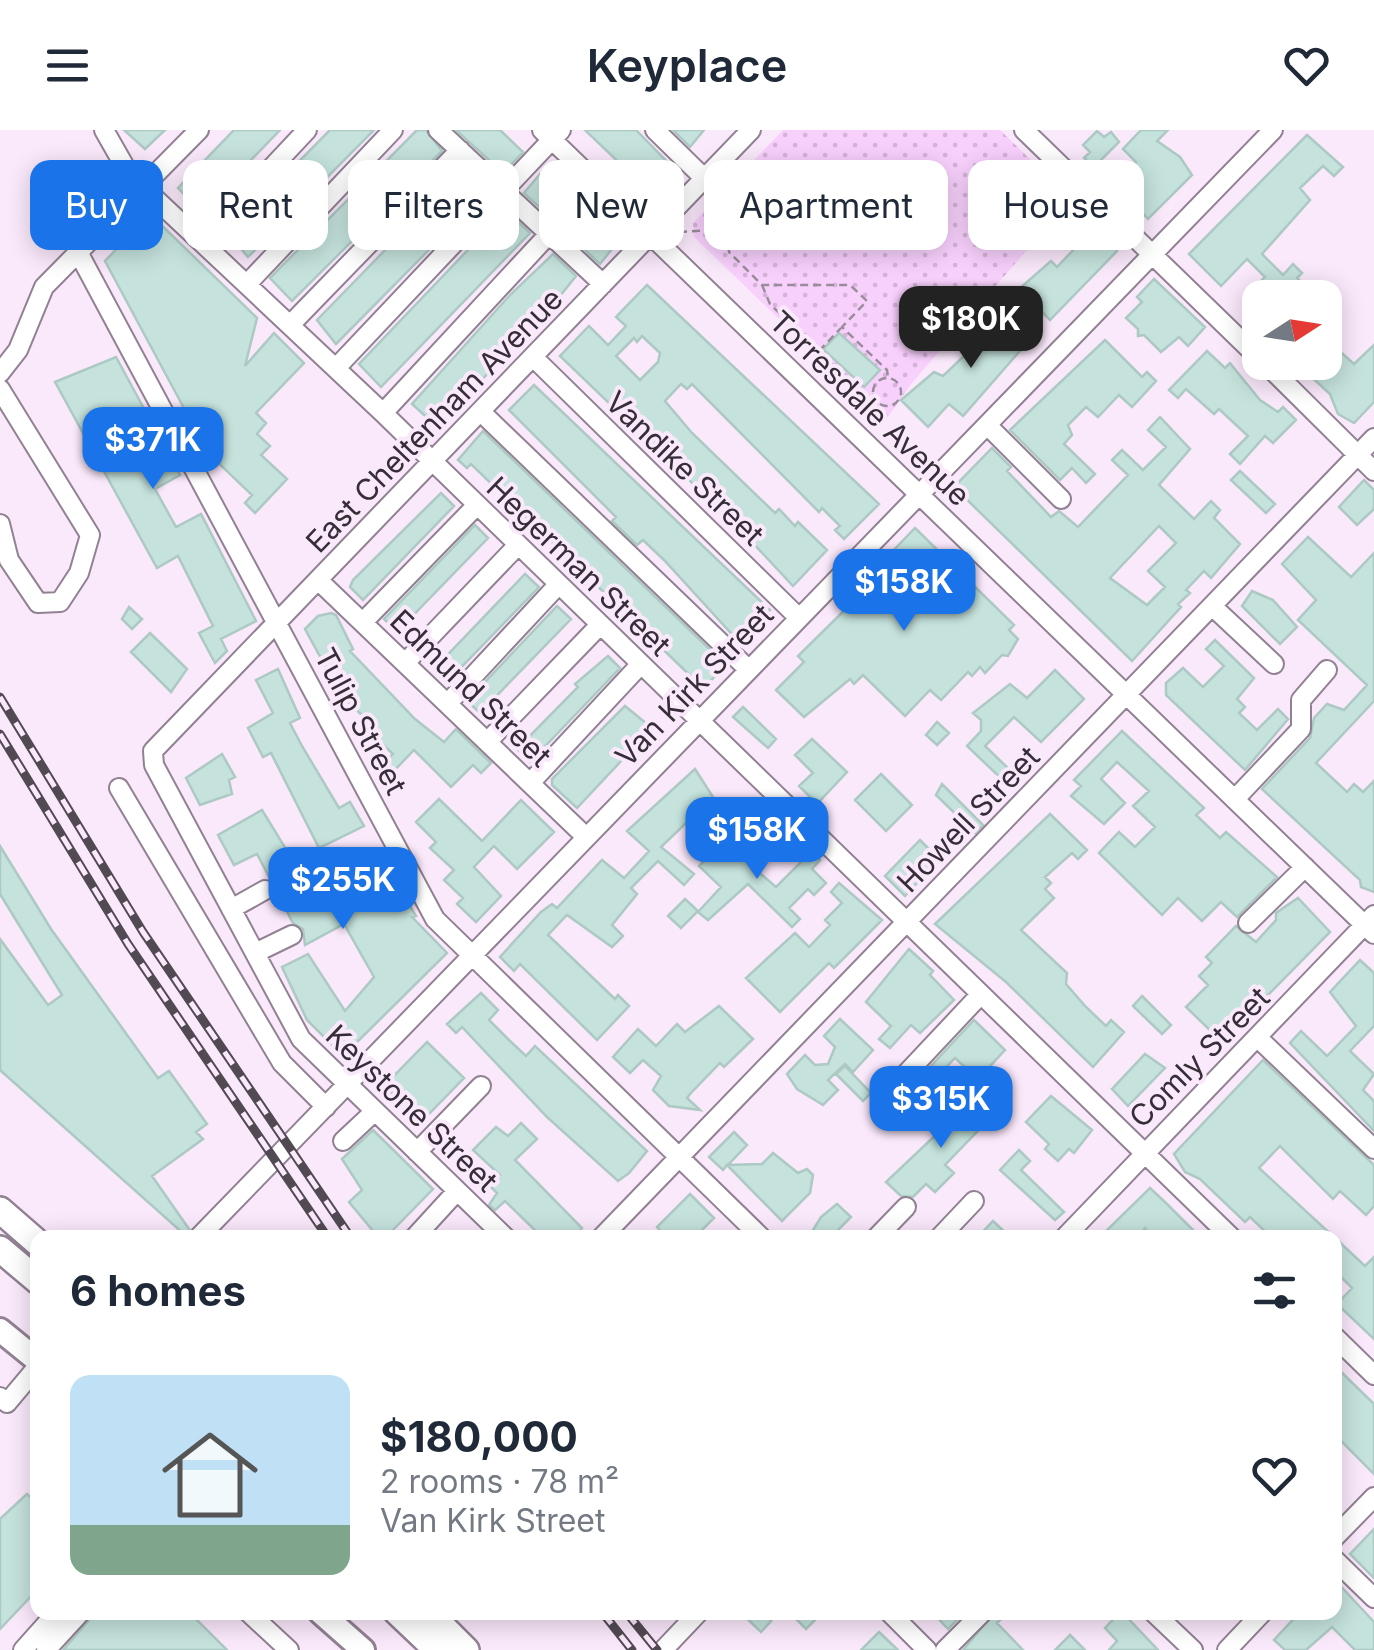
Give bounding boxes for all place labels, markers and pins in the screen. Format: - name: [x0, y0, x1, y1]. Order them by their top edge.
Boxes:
- pin: $180K: [901, 286, 1041, 371]
- pin: $371K: [83, 407, 223, 492]
- pin: $158K: [834, 549, 974, 634]
- pin: $158K: [687, 797, 827, 882]
- pin: $255K: [273, 847, 413, 932]
- pin: $315K: [871, 1066, 1011, 1151]

